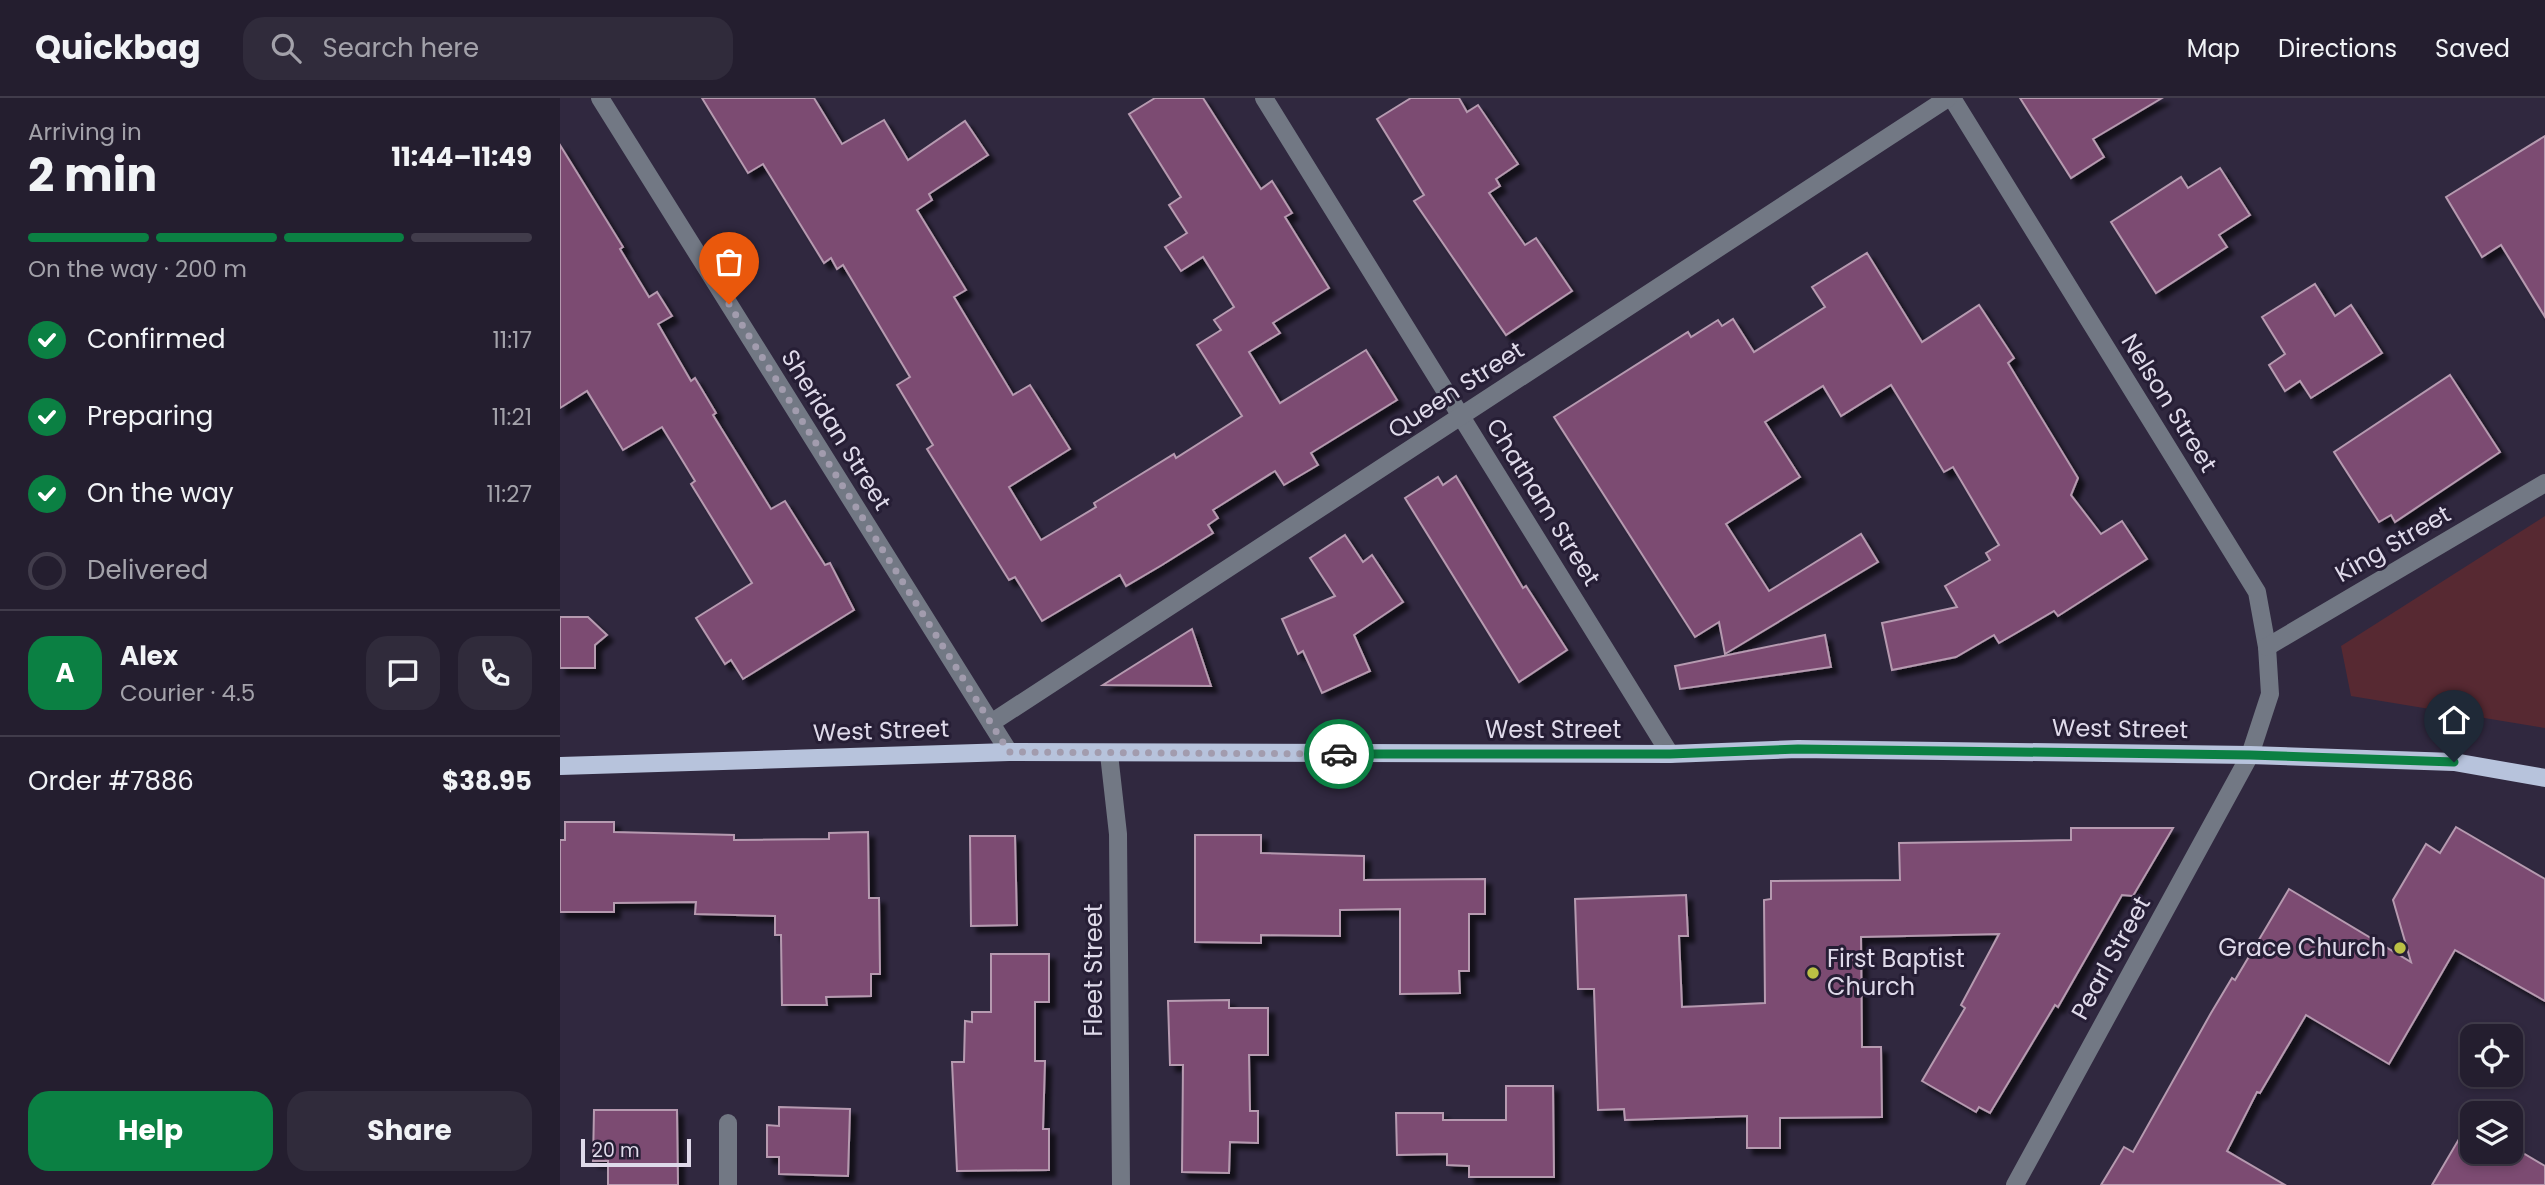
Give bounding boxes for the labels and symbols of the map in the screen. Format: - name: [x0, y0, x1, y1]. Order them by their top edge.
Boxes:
- pin: [699, 232, 759, 304]
- street label: Nelson Street: [2114, 327, 2225, 478]
- street label: Queen Street: [1381, 333, 1530, 446]
- street label: Sheridan Street: [774, 343, 899, 516]
- street label: Chatham Street: [1479, 412, 1608, 592]
- street label: King Street: [2329, 497, 2457, 590]
- pin: [2424, 690, 2484, 762]
- street label: West Street: [2052, 711, 2188, 746]
- street label: West Street: [812, 712, 950, 749]
- street label: West Street: [1485, 713, 1621, 746]
- courier: [1304, 719, 1374, 789]
- street label: Pearl Street: [2063, 890, 2158, 1025]
- street label: Fleet Street: [1077, 903, 1110, 1037]
- place label: Grace Church: [2218, 931, 2386, 964]
- marker: Grace Church: [2392, 940, 2408, 956]
- place label: First Baptist Church: [1827, 942, 1965, 1003]
- marker: First Baptist Church: [1805, 965, 1821, 981]
- scale bar: [581, 1136, 691, 1168]

